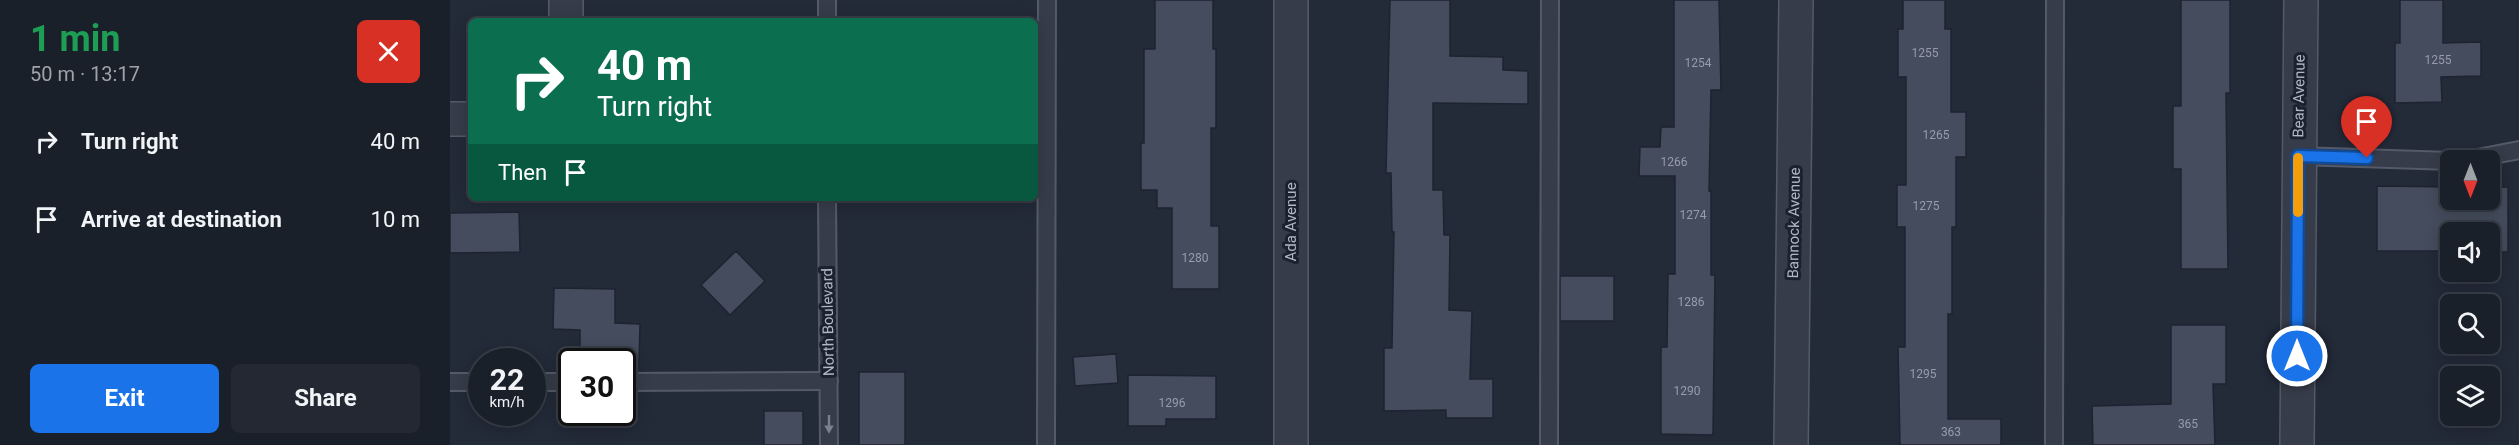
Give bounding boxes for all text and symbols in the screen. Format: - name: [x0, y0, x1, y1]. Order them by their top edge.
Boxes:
- text: 1 min: [30, 18, 121, 60]
- button: close: [357, 20, 420, 83]
- text: 40 m: [597, 41, 692, 90]
- icon: right: [498, 42, 576, 120]
- house number: 1255: [1912, 46, 1939, 60]
- house number: 1255: [2425, 53, 2452, 67]
- street label: Bear Avenue: [2289, 54, 2309, 138]
- house number: 1254: [1685, 56, 1712, 70]
- text: 50 m · 13:17: [30, 62, 140, 86]
- text: Turn right: [597, 91, 712, 123]
- pin: [2341, 96, 2392, 158]
- icon: arrive: [2350, 105, 2383, 138]
- icon: right: [30, 125, 63, 158]
- house number: 1265: [1923, 128, 1950, 142]
- text: Turn right: [81, 129, 178, 154]
- text: 40 m: [371, 129, 420, 154]
- north arrow: [2440, 150, 2500, 210]
- map controls: [2440, 150, 2500, 426]
- house number: 1266: [1661, 155, 1688, 169]
- icon: arrive: [559, 156, 592, 189]
- text: Then: [498, 160, 547, 185]
- street label: Bannock Avenue: [1784, 167, 1804, 279]
- street label: Ada Avenue: [1282, 182, 1300, 262]
- house number: 1275: [1913, 199, 1940, 213]
- icon: arrive: [30, 203, 63, 236]
- text: Arrive at destination: [81, 207, 282, 232]
- text: 10 m: [371, 207, 420, 232]
- house number: 1274: [1680, 208, 1707, 222]
- button: sound: [2440, 222, 2500, 282]
- house number: 1280: [1182, 251, 1209, 265]
- street label: North Boulevard: [818, 268, 838, 376]
- button: search: [2440, 294, 2500, 354]
- house number: 1286: [1678, 295, 1705, 309]
- position arrow: [2265, 324, 2329, 388]
- speed limit sign: 30: [558, 348, 636, 426]
- text: 22: [490, 362, 524, 397]
- button: Exit: [30, 364, 219, 433]
- button: Share: [231, 364, 420, 433]
- button: layers: [2440, 366, 2500, 426]
- house number: 1295: [1910, 367, 1937, 381]
- house number: 1290: [1674, 384, 1701, 398]
- text: km/h: [489, 393, 525, 411]
- house number: 1296: [1159, 396, 1186, 410]
- one-way arrow: [824, 415, 834, 434]
- house number: 365: [2178, 417, 2198, 431]
- house number: 363: [1941, 425, 1961, 439]

